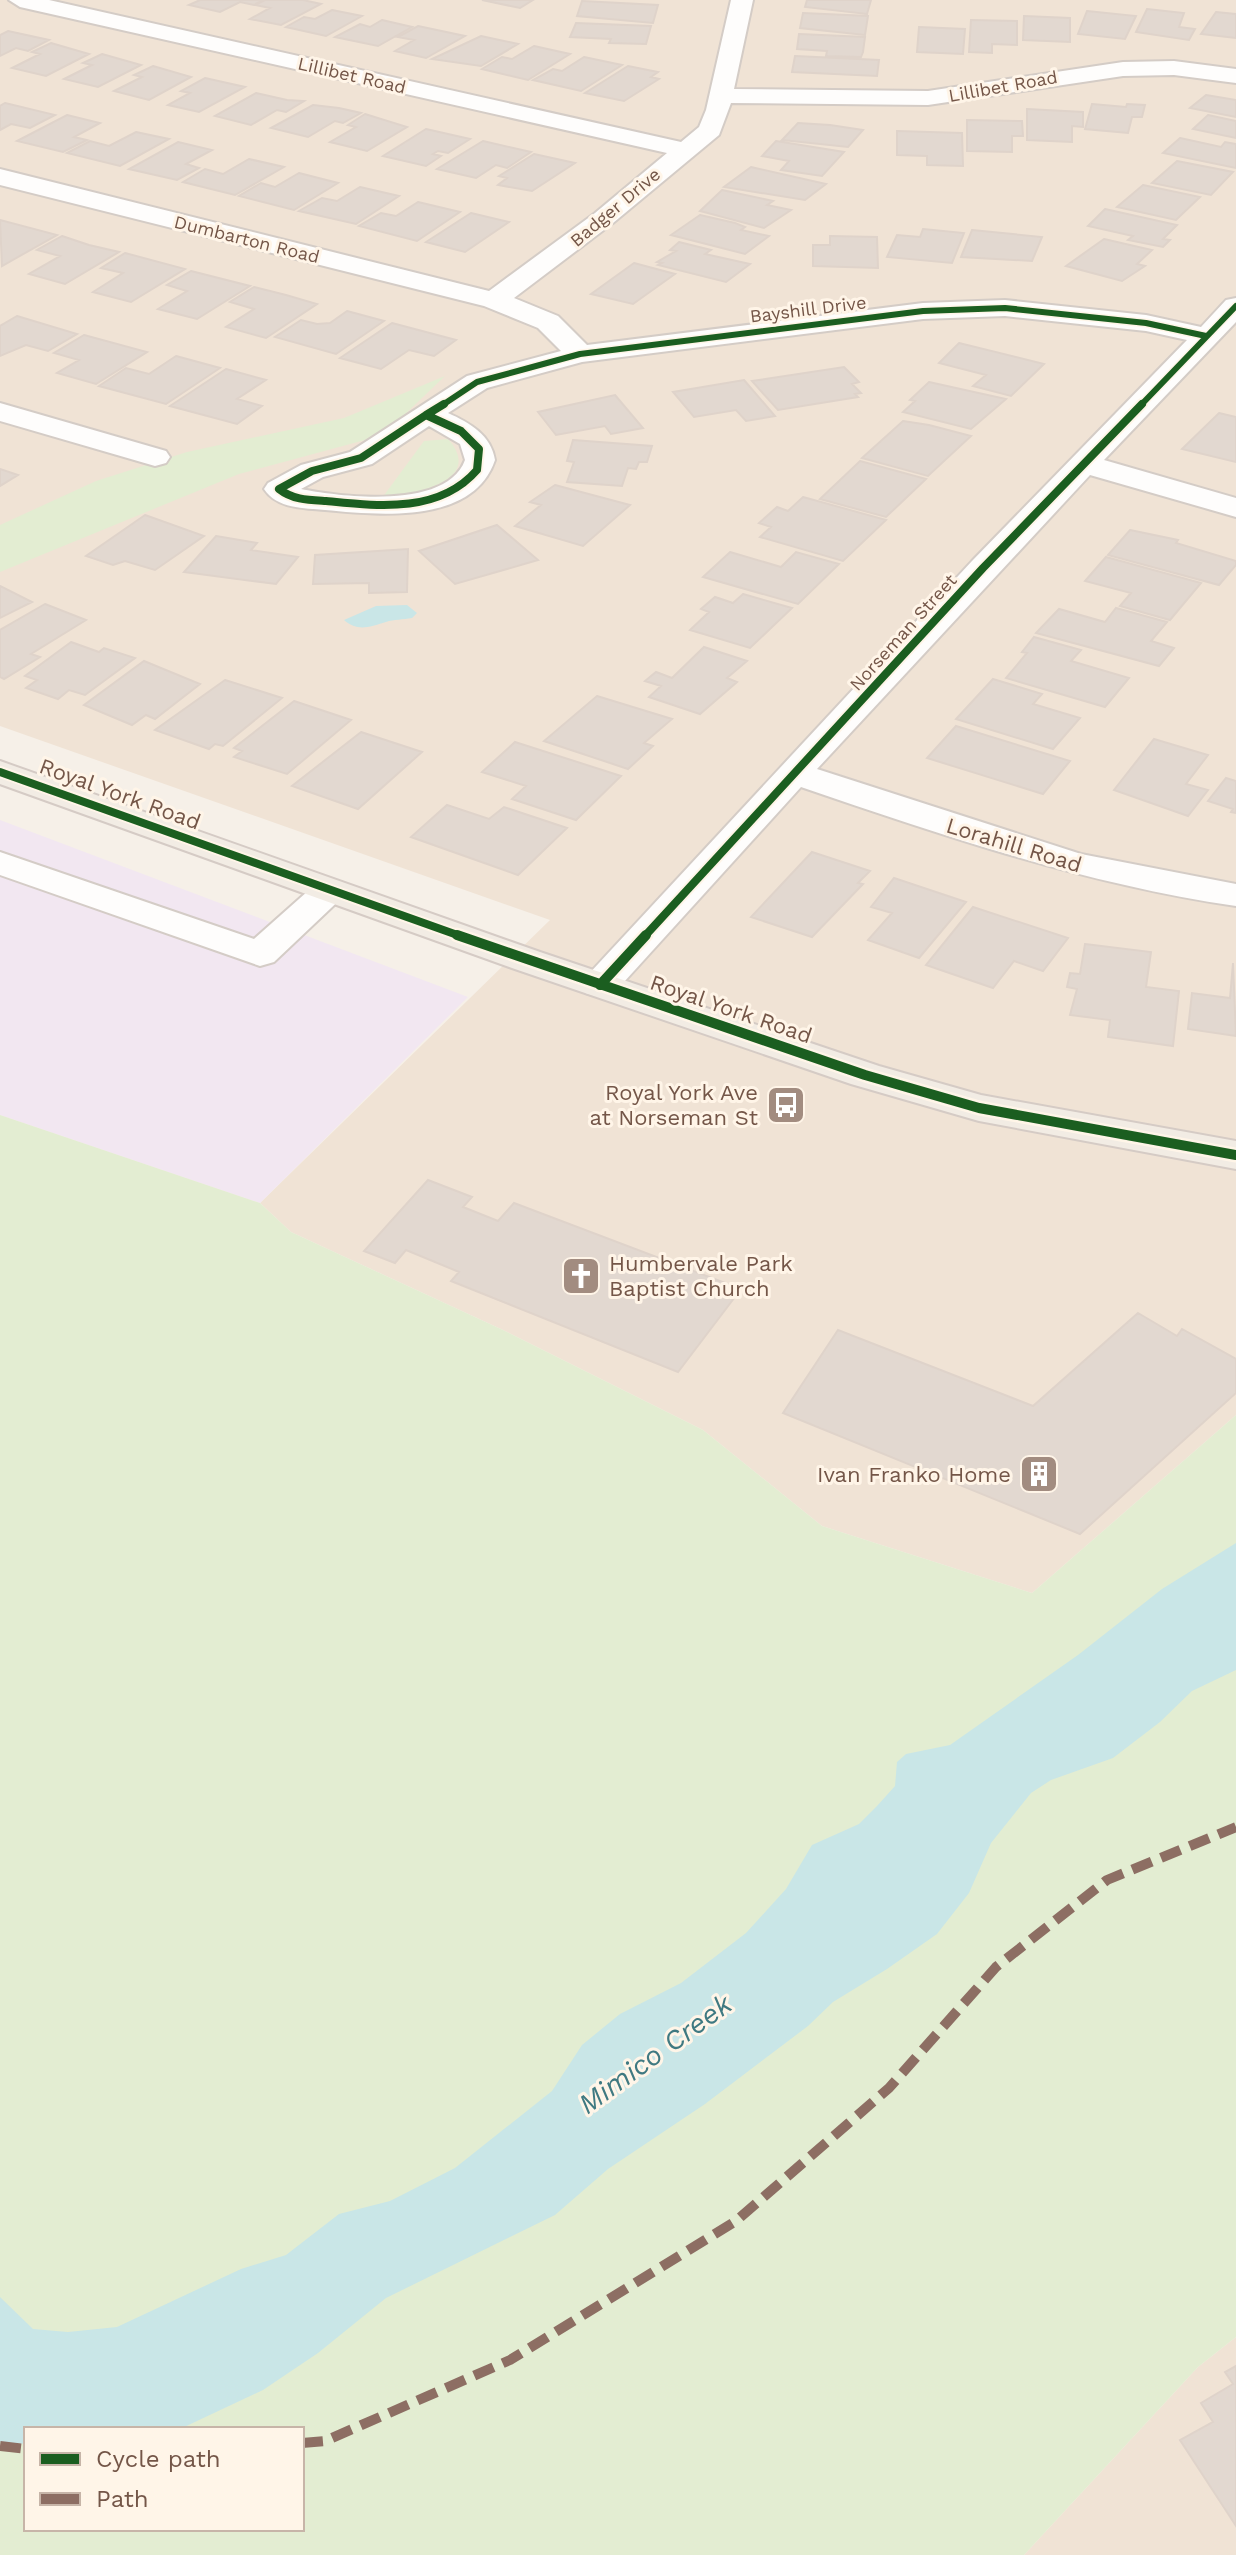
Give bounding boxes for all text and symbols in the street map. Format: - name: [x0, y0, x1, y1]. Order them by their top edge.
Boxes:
- street label: Lillibet Road: [296, 52, 408, 98]
- street label: Lillibet Road: [947, 66, 1059, 106]
- street label: Badger Drive: [566, 163, 664, 251]
- street label: Dumbarton Road: [172, 211, 322, 267]
- street label: Bayshill Drive: [749, 291, 867, 327]
- street label: Norseman Street: [845, 569, 961, 695]
- street label: Royal York Road: [36, 753, 204, 835]
- street label: Lorahill Road: [943, 813, 1085, 877]
- street label: Royal York Road: [647, 970, 815, 1048]
- place label: Royal York Ave at Norseman St: [589, 1080, 758, 1130]
- bus stop icon: Royal York Ave at Norseman St: [765, 1084, 807, 1126]
- place label: Humbervale Park Baptist Church: [609, 1251, 793, 1301]
- church icon: Humbervale Park Baptist Church: [560, 1255, 602, 1297]
- building icon: Ivan Franko Home: [1018, 1453, 1060, 1495]
- place label: Ivan Franko Home: [817, 1462, 1011, 1487]
- water label: Mimico Creek: [572, 1987, 739, 2121]
- legend: [24, 2427, 304, 2531]
- text: Cycle path: [96, 2445, 221, 2473]
- text: Path: [96, 2485, 149, 2513]

